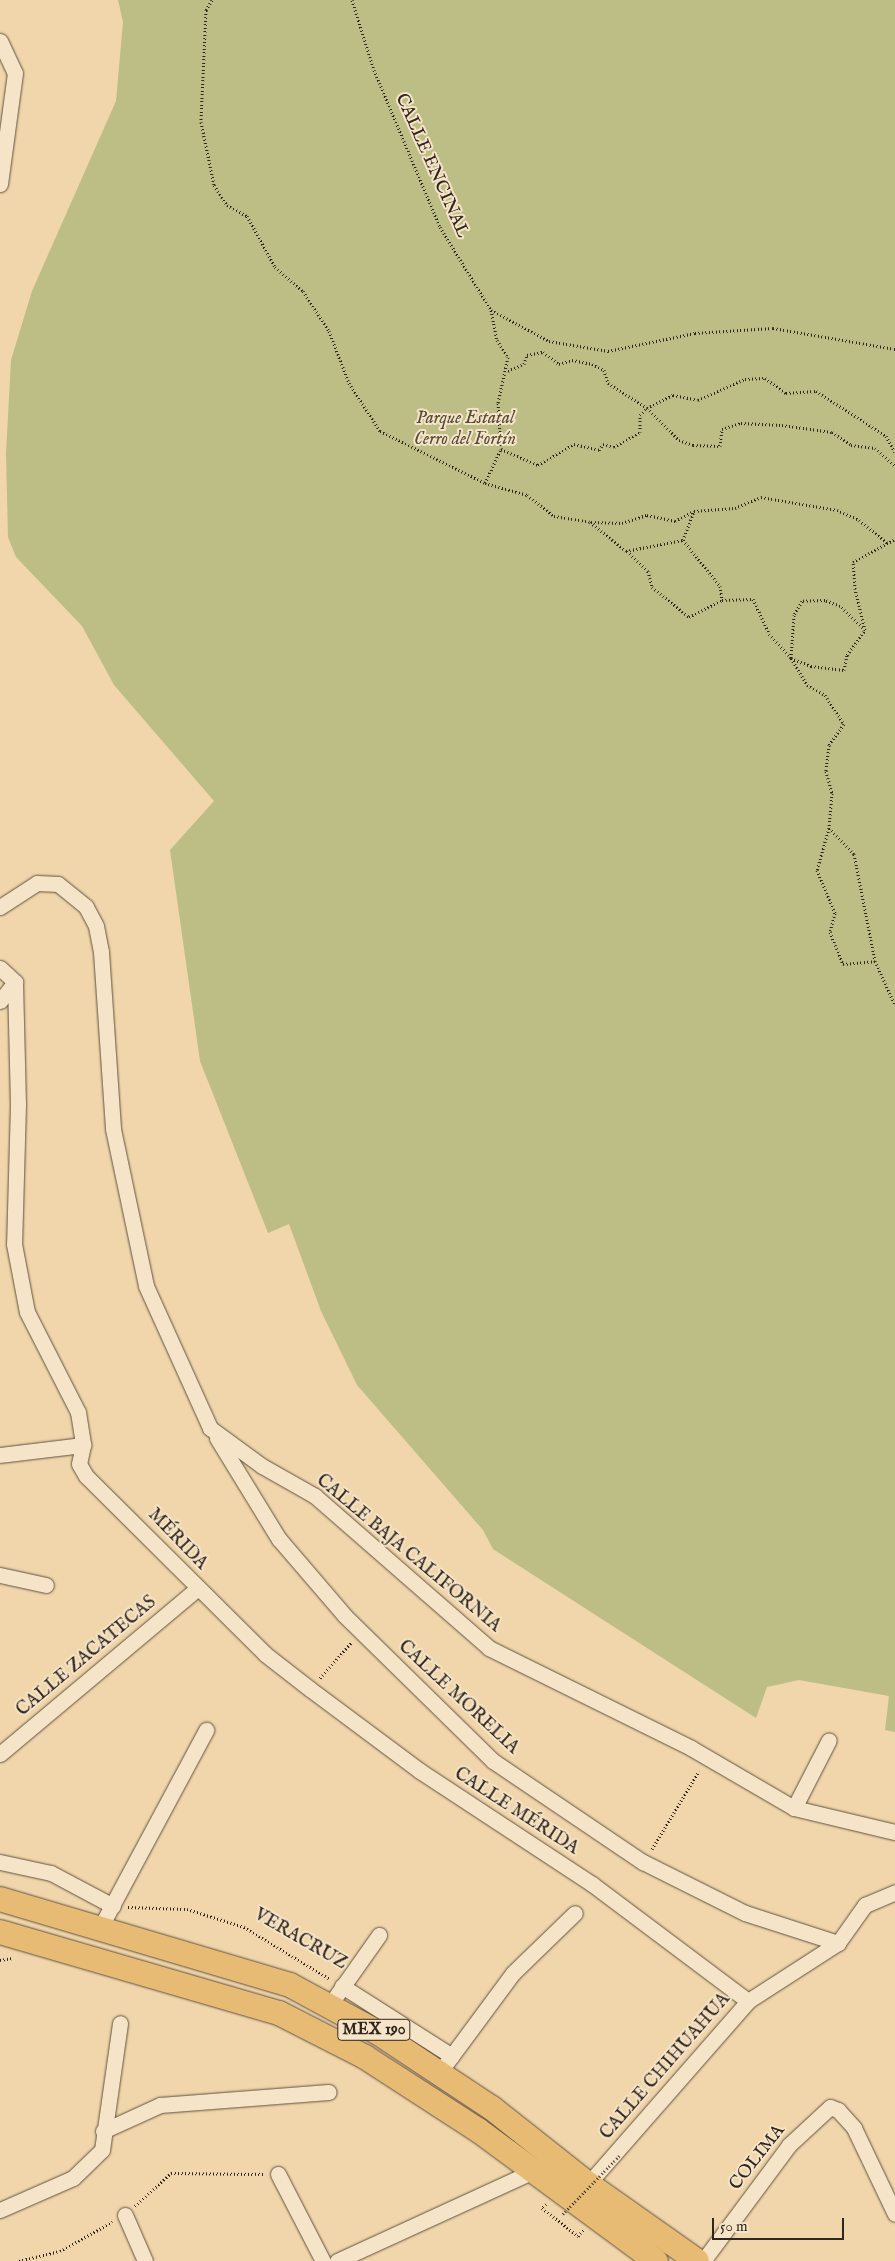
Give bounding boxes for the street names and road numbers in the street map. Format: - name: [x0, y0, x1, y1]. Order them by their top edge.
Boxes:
- street label: CALLE ENCINAL: [389, 91, 473, 241]
- street label: CALLE BAJA CALIFORNIA: [311, 1470, 505, 1638]
- street label: MÉRIDA: [142, 1505, 212, 1575]
- street label: CALLE ZACATECAS: [13, 1592, 161, 1722]
- street label: CALLE MORELIA: [393, 1637, 523, 1759]
- street label: CALLE MÉRIDA: [450, 1764, 582, 1860]
- street label: VERACRUZ: [250, 1905, 350, 1975]
- street label: CALLE CHIHUAHUA: [596, 1989, 736, 2145]
- road number: MEX 190: [336, 2016, 412, 2044]
- street label: COLIMA: [726, 2121, 790, 2195]

